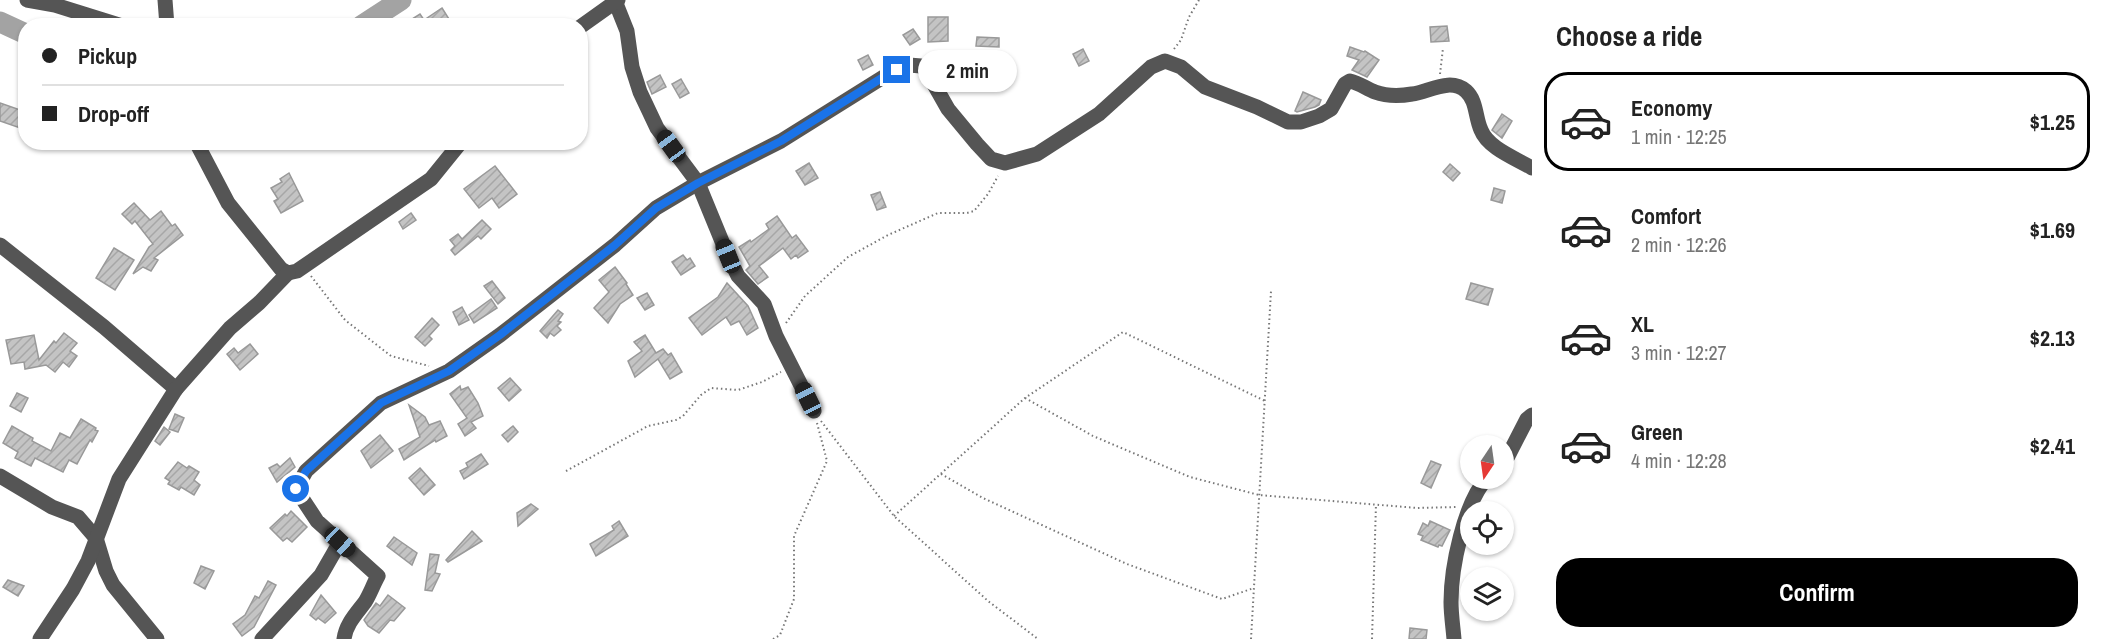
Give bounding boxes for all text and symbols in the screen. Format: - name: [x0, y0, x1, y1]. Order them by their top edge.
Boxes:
- text: Choose a ride: [1556, 18, 1702, 54]
- text: Pickup: [78, 41, 137, 71]
- callout: 2 min: [918, 49, 1017, 91]
- route end: [883, 56, 910, 83]
- text: 2 min: [946, 57, 989, 84]
- text: Economy: [1631, 93, 1712, 123]
- icon: car: [1559, 95, 1613, 149]
- text: Drop-off: [78, 99, 149, 129]
- text: $1.25: [2030, 107, 2075, 137]
- text: 1 min · 12:25: [1631, 123, 1727, 150]
- car: [653, 126, 689, 166]
- text: Comfort: [1631, 201, 1701, 231]
- icon: car: [1559, 203, 1613, 257]
- text: $1.69: [2030, 215, 2075, 245]
- text: 2 min · 12:26: [1631, 231, 1727, 258]
- car: [713, 236, 743, 276]
- text: XL: [1631, 309, 1654, 339]
- icon: car: [1559, 311, 1613, 365]
- text: $2.13: [2030, 323, 2075, 353]
- text: 3 min · 12:27: [1631, 339, 1727, 366]
- car: [792, 379, 824, 419]
- text: Green: [1631, 417, 1683, 447]
- icon: car: [1559, 419, 1613, 473]
- text: $2.41: [2030, 431, 2075, 461]
- north arrow: [1460, 435, 1514, 489]
- map controls: [1460, 435, 1514, 621]
- text: 4 min · 12:28: [1631, 447, 1727, 474]
- route start: [282, 475, 309, 502]
- button: locate: [1460, 501, 1514, 555]
- car: [321, 523, 359, 561]
- button: Confirm: [1556, 558, 2078, 627]
- button: layers: [1460, 567, 1514, 621]

